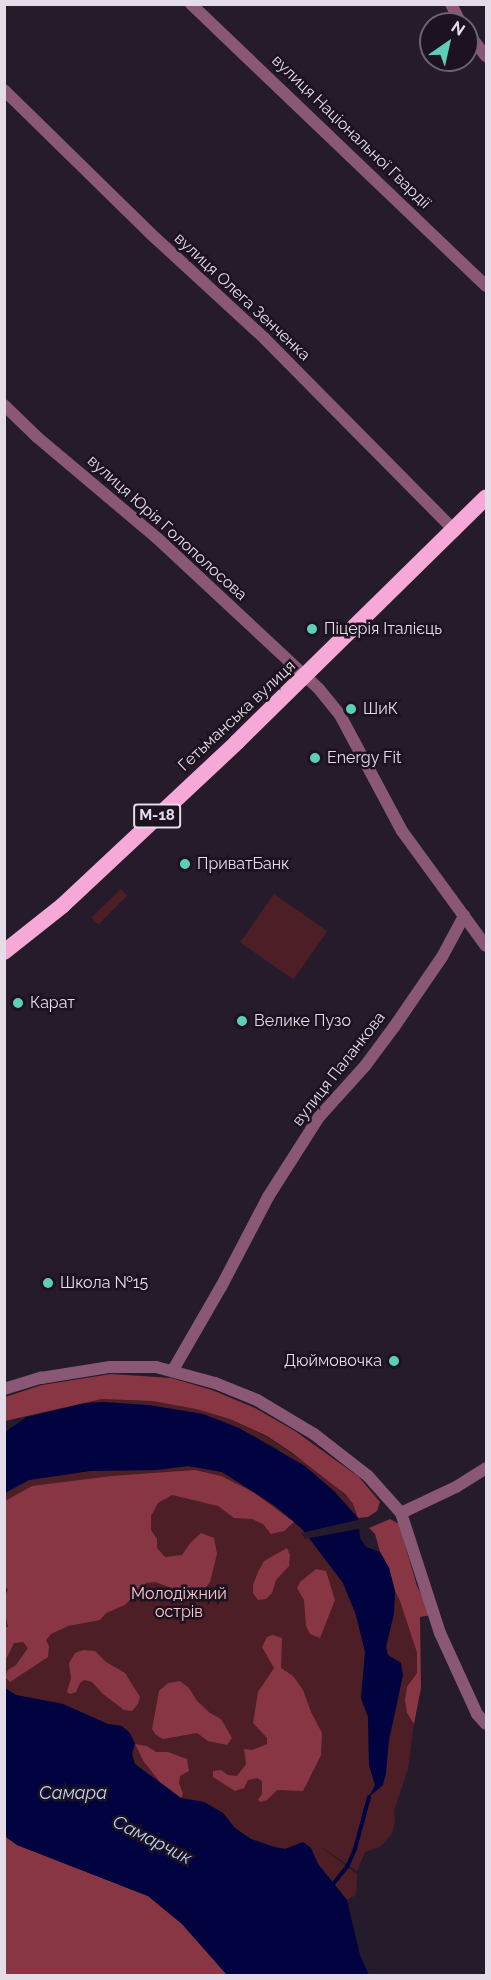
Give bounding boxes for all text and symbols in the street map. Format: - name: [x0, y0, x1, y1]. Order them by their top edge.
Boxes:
- north arrow: [419, 12, 479, 72]
- text: N: [448, 17, 469, 40]
- street label: вулиця Національної Гвардії: [268, 51, 434, 213]
- street label: вулиця Олега Зенченка: [170, 229, 314, 365]
- street label: вулиця Юрія Голополосова: [83, 451, 251, 605]
- place label: Піцерія Італієць: [324, 619, 442, 639]
- marker: Піцерія Італієць: [305, 622, 319, 636]
- street label: Гетьманська вулиця: [174, 657, 300, 775]
- place label: ШиК: [363, 699, 398, 719]
- marker: ШиК: [344, 702, 358, 716]
- place label: Energy Fit: [327, 748, 402, 768]
- marker: Energy Fit: [308, 751, 322, 765]
- road number: М-18: [133, 804, 181, 828]
- place label: ПриватБанк: [197, 854, 289, 874]
- marker: ПриватБанк: [178, 857, 192, 871]
- place label: Карат: [30, 993, 75, 1013]
- marker: Карат: [11, 996, 25, 1010]
- street label: вулиця Паланкова: [289, 1008, 389, 1130]
- place label: Велике Пузо: [254, 1011, 351, 1031]
- marker: Велике Пузо: [235, 1014, 249, 1028]
- place label: Школа №15: [60, 1273, 148, 1293]
- marker: Школа №15: [41, 1276, 55, 1290]
- place label: Дюймовочка: [284, 1351, 382, 1371]
- marker: Дюймовочка: [387, 1354, 401, 1368]
- park label: Молодіжний острів: [131, 1584, 227, 1622]
- water label: Самара: [39, 1782, 107, 1804]
- water label: Самарчик: [109, 1811, 195, 1869]

